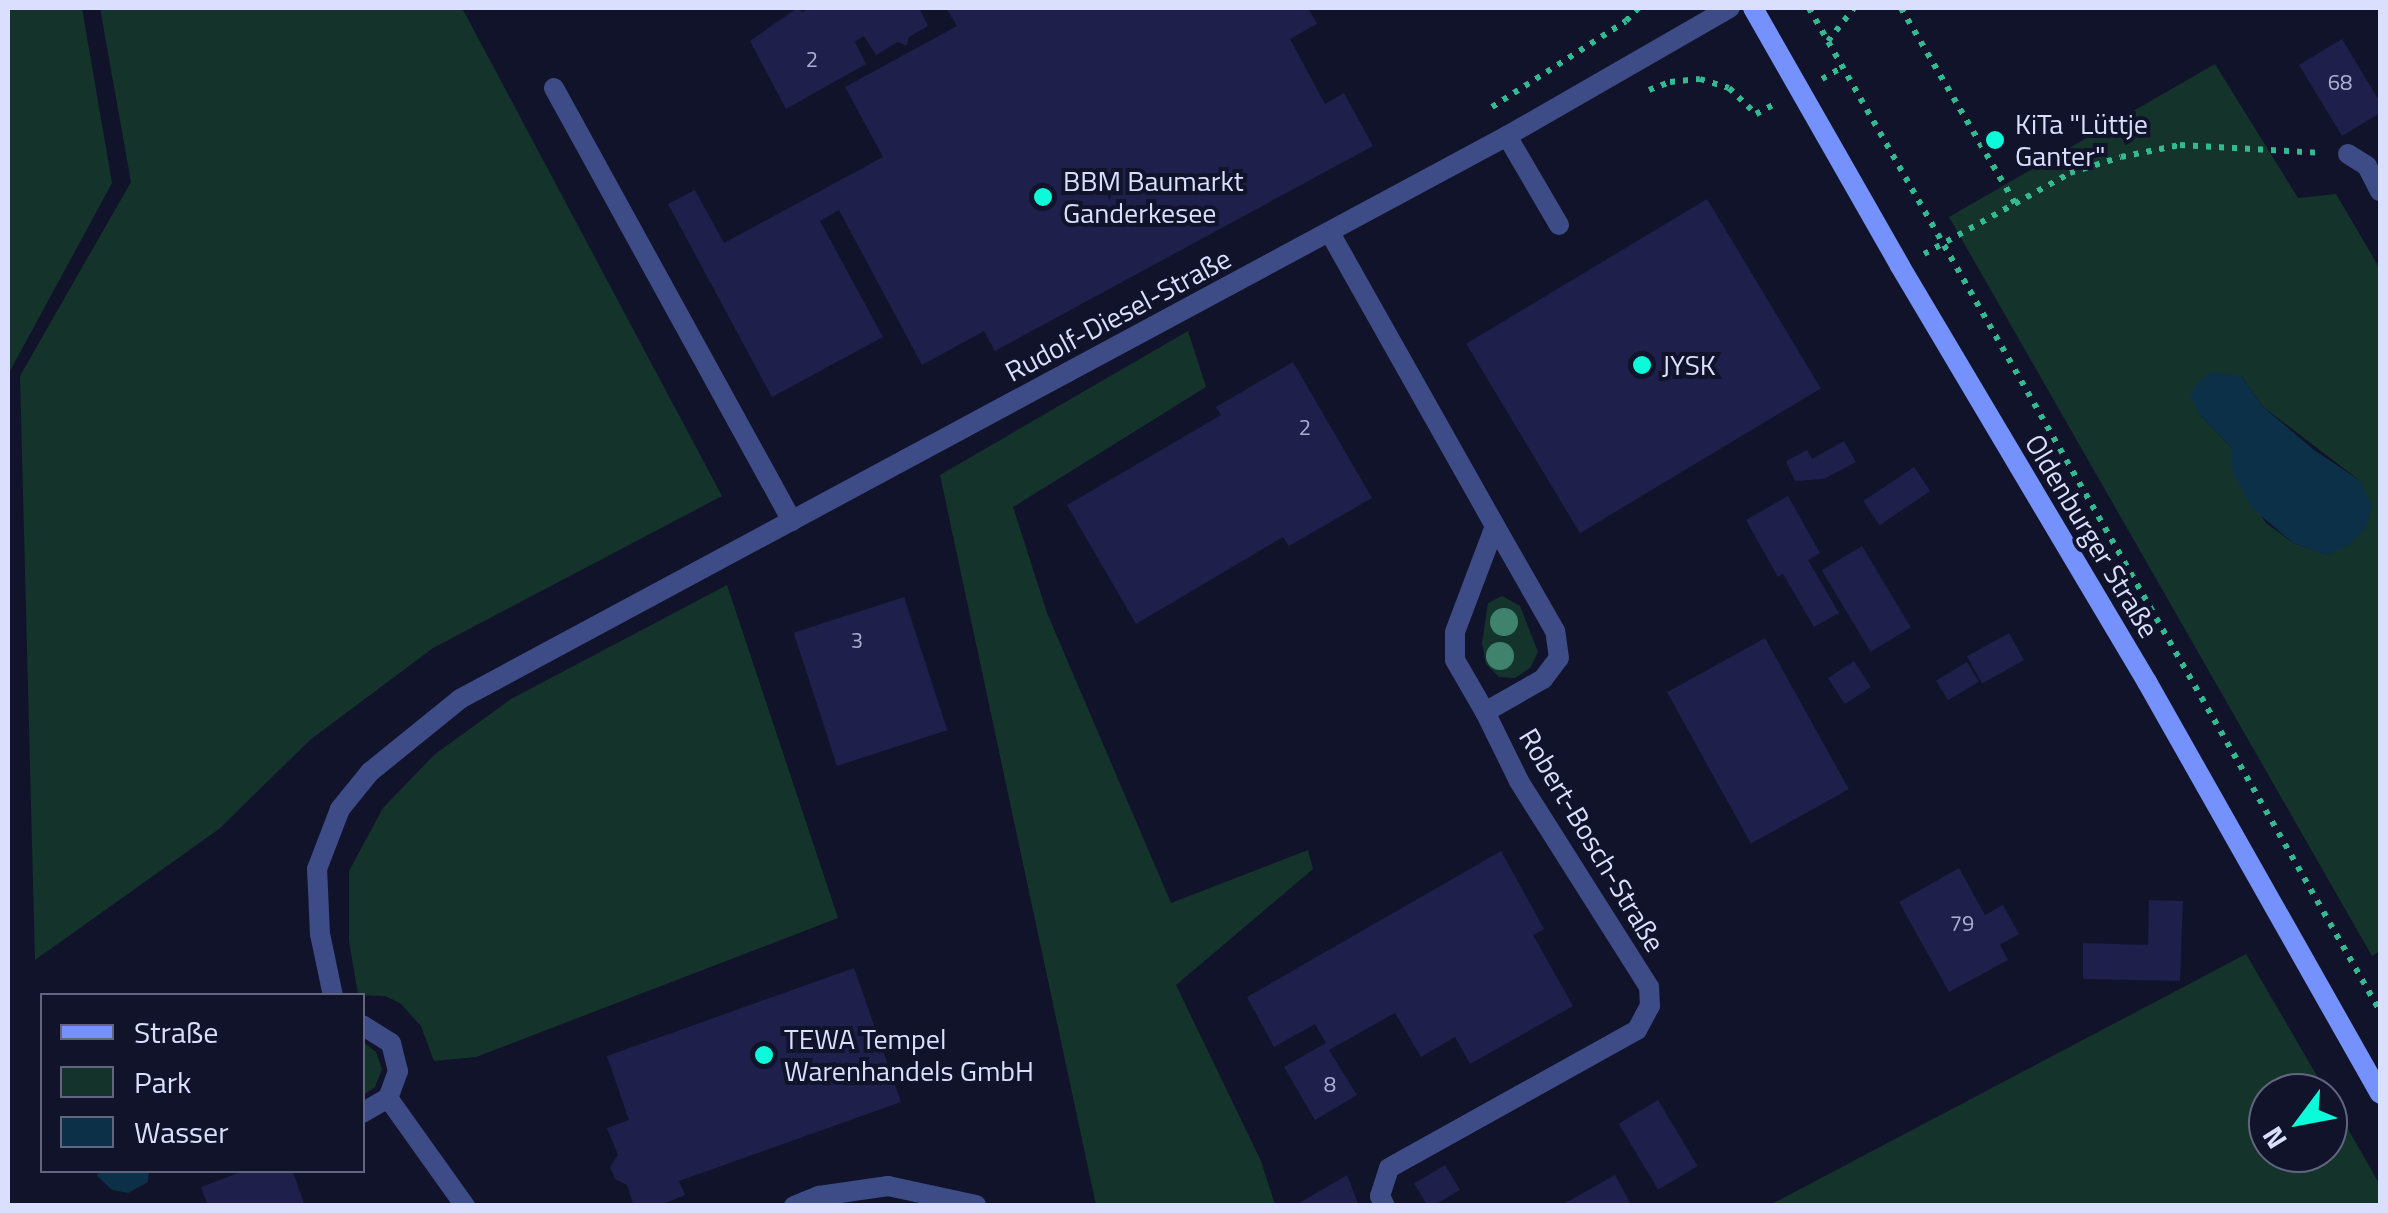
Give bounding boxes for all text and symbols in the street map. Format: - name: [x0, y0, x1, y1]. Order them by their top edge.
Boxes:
- house number: 2: [806, 47, 818, 73]
- house number: 68: [2328, 70, 2352, 96]
- place label: KiTa "Lüttje Ganter": [2015, 107, 2148, 173]
- marker: KiTa "Lüttje Ganter": [1984, 129, 2006, 151]
- place label: BBM Baumarkt Ganderkesee: [1063, 164, 1244, 230]
- marker: BBM Baumarkt Ganderkesee: [1032, 186, 1054, 208]
- street label: Rudolf-Diesel-Straße: [999, 241, 1237, 389]
- place label: JYSK: [1662, 348, 1716, 382]
- marker: JYSK: [1631, 354, 1653, 376]
- house number: 2: [1299, 415, 1311, 441]
- street label: Oldenburger Straße: [2018, 428, 2166, 644]
- house number: 3: [851, 628, 863, 654]
- street label: Robert-Bosch-Straße: [1512, 722, 1672, 958]
- house number: 79: [1950, 911, 1974, 937]
- legend: [40, 993, 365, 1173]
- text: Straße: [134, 1009, 218, 1055]
- place label: TEWA Tempel Warenhandels GmbH: [784, 1022, 1034, 1088]
- marker: TEWA Tempel Warenhandels GmbH: [753, 1044, 775, 1066]
- text: Park: [134, 1059, 191, 1105]
- house number: 8: [1324, 1072, 1336, 1098]
- north arrow: [2248, 1073, 2348, 1173]
- text: Wasser: [134, 1109, 229, 1155]
- text: N: [2250, 1118, 2297, 1158]

